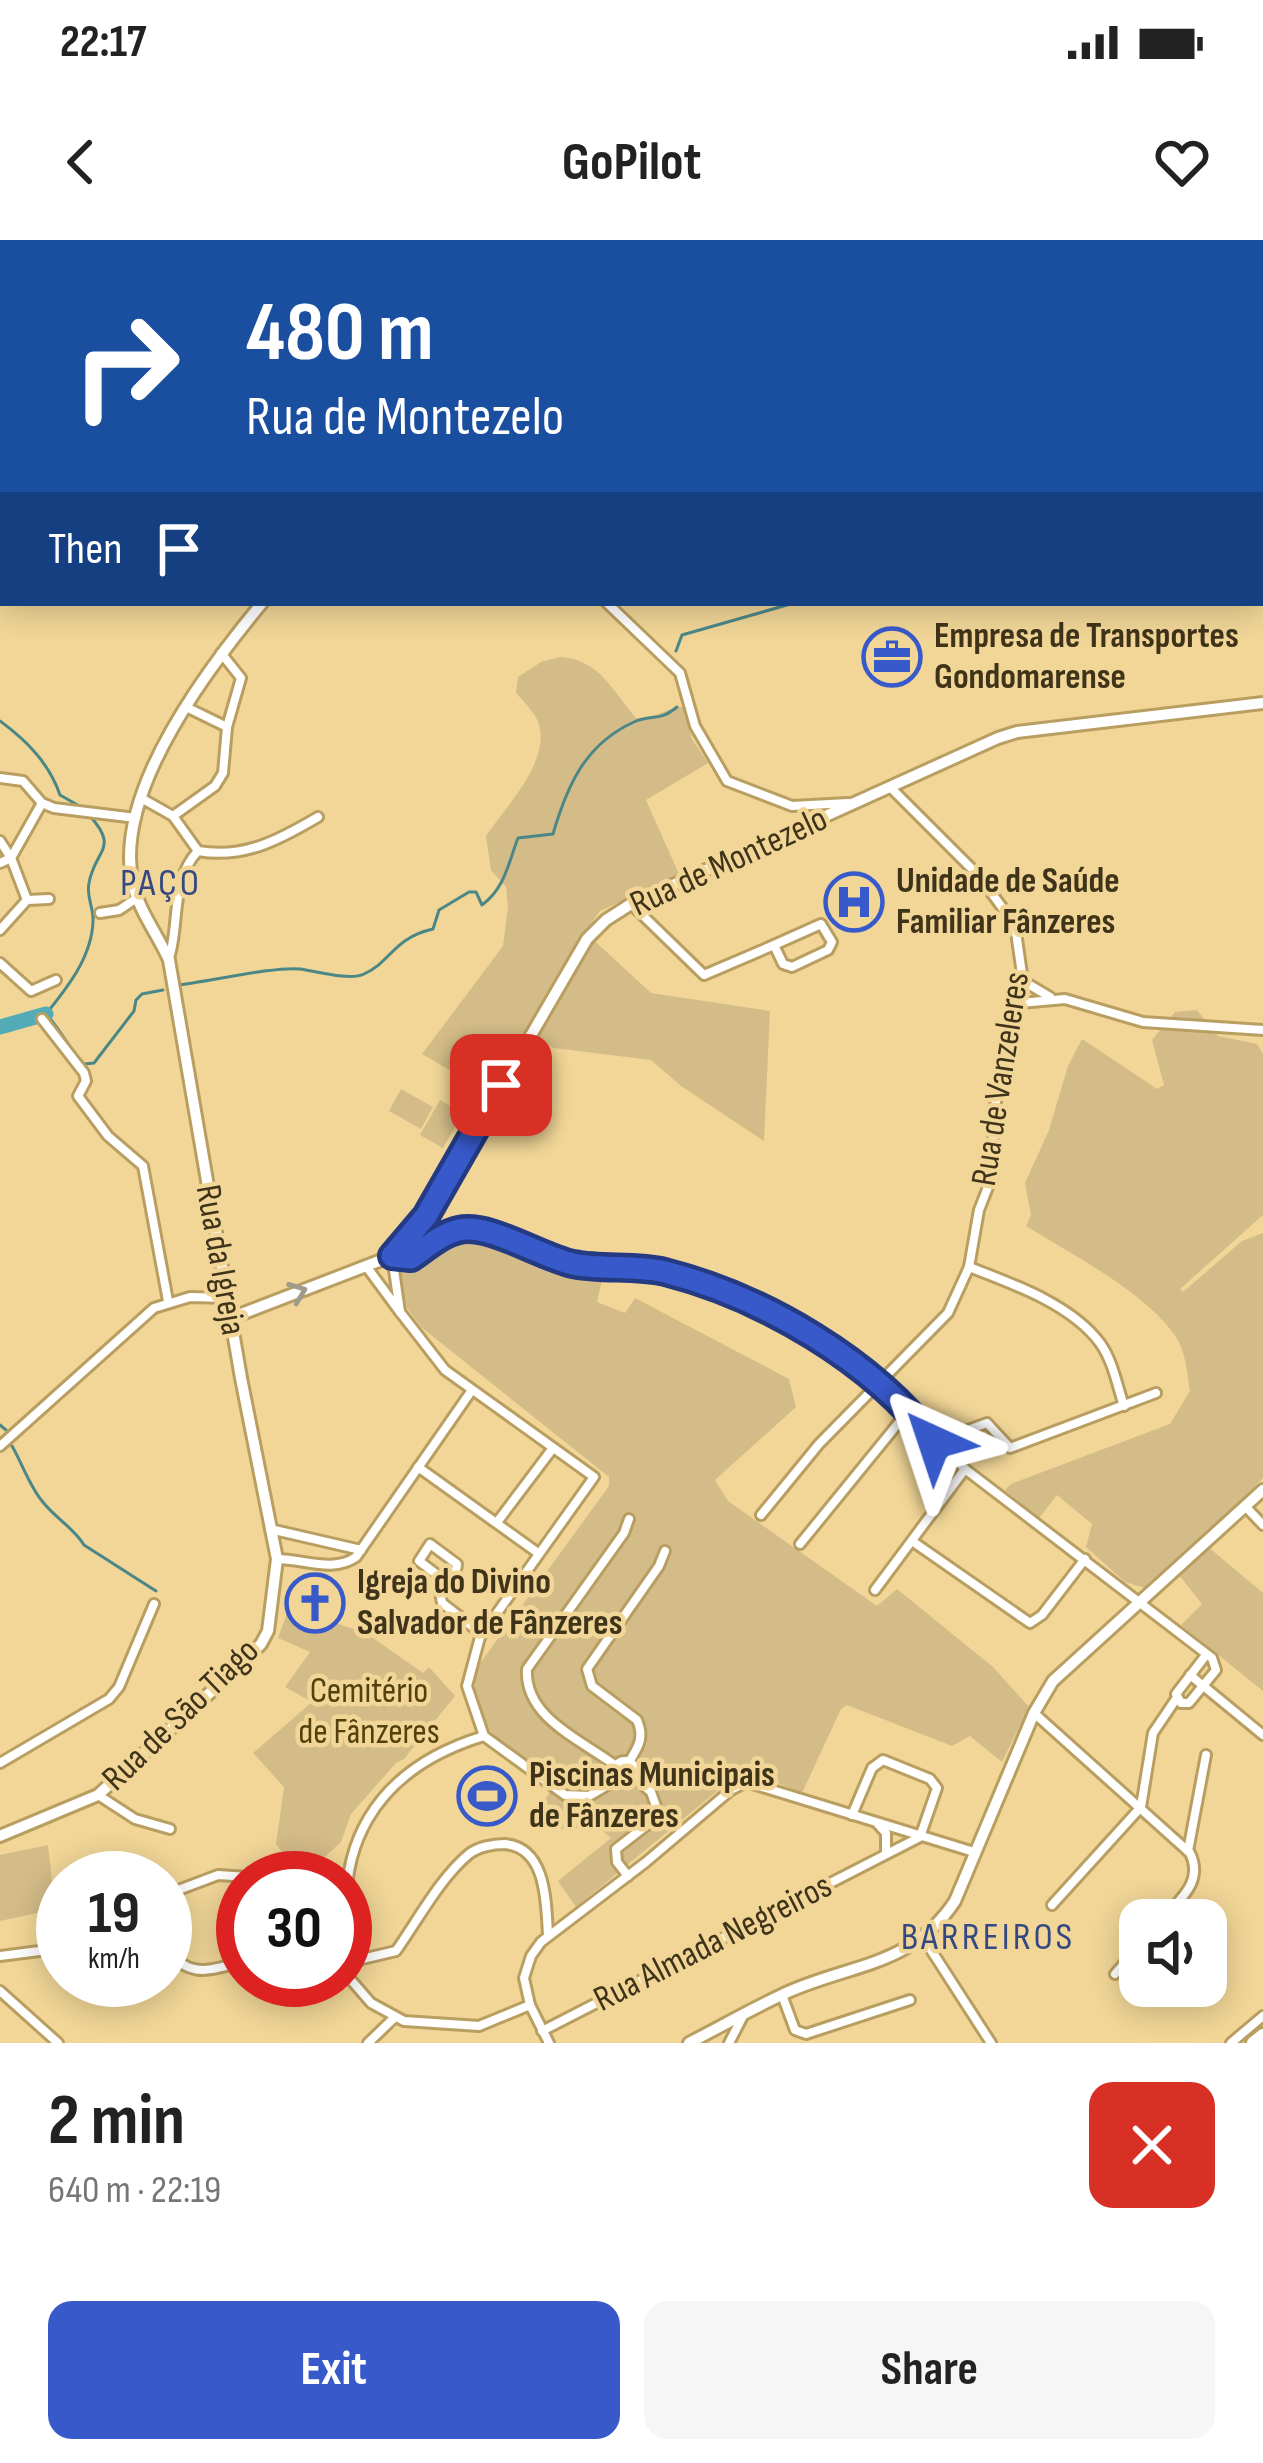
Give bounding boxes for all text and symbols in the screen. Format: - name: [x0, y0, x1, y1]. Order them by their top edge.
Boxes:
- text: 22:17: [60, 15, 146, 70]
- icon: back: [48, 129, 114, 195]
- icon: heart: [1149, 129, 1215, 195]
- text: GoPilot: [562, 130, 701, 195]
- text: 480 m: [246, 283, 434, 384]
- icon: right: [48, 288, 204, 444]
- text: Rua de Montezelo: [246, 385, 564, 450]
- icon: arrive: [146, 516, 212, 582]
- text: Then: [48, 522, 122, 577]
- place label: Empresa de Transportes Gondomarense: [934, 615, 1239, 699]
- office icon: Empresa de Transportes Gondomarense: [861, 626, 923, 688]
- street label: Rua de Montezelo: [624, 798, 834, 926]
- district label: PAÇO: [120, 860, 202, 907]
- place label: Unidade de Saúde Familiar Fânzeres: [896, 860, 1120, 944]
- hospital icon: Unidade de Saúde Familiar Fânzeres: [823, 871, 885, 933]
- street label: Rua de Vanzeleres: [963, 969, 1039, 1189]
- pin: [450, 1034, 552, 1136]
- icon: arrive: [468, 1052, 534, 1118]
- street label: Rua da Igreja: [186, 1181, 254, 1339]
- one-way arrow: [287, 1282, 308, 1306]
- position arrow: [871, 1379, 997, 1505]
- place label: Igreja do Divino Salvador de Fânzeres: [357, 1561, 623, 1645]
- church icon: Igreja do Divino Salvador de Fânzeres: [284, 1572, 346, 1634]
- street label: Rua de São Tiago: [94, 1630, 268, 1800]
- park label: Cemitério de Fânzeres: [298, 1670, 440, 1754]
- place label: Piscinas Municipais de Fânzeres: [529, 1754, 775, 1838]
- sports icon: Piscinas Municipais de Fânzeres: [456, 1765, 518, 1827]
- speed limit sign: 30: [216, 1851, 372, 2007]
- street label: Rua Almada Negreiros: [587, 1865, 839, 2021]
- text: 19: [88, 1878, 140, 1950]
- map controls: [1119, 1899, 1227, 2007]
- button: sound: [1119, 1899, 1227, 2007]
- district label: BARREIROS: [901, 1914, 1075, 1961]
- text: km/h: [88, 1941, 140, 1977]
- text: 2 min: [48, 2078, 185, 2165]
- button: close: [1089, 2082, 1215, 2208]
- text: 640 m · 22:19: [48, 2167, 221, 2214]
- button: Exit: [48, 2301, 620, 2439]
- button: Share: [644, 2301, 1215, 2439]

